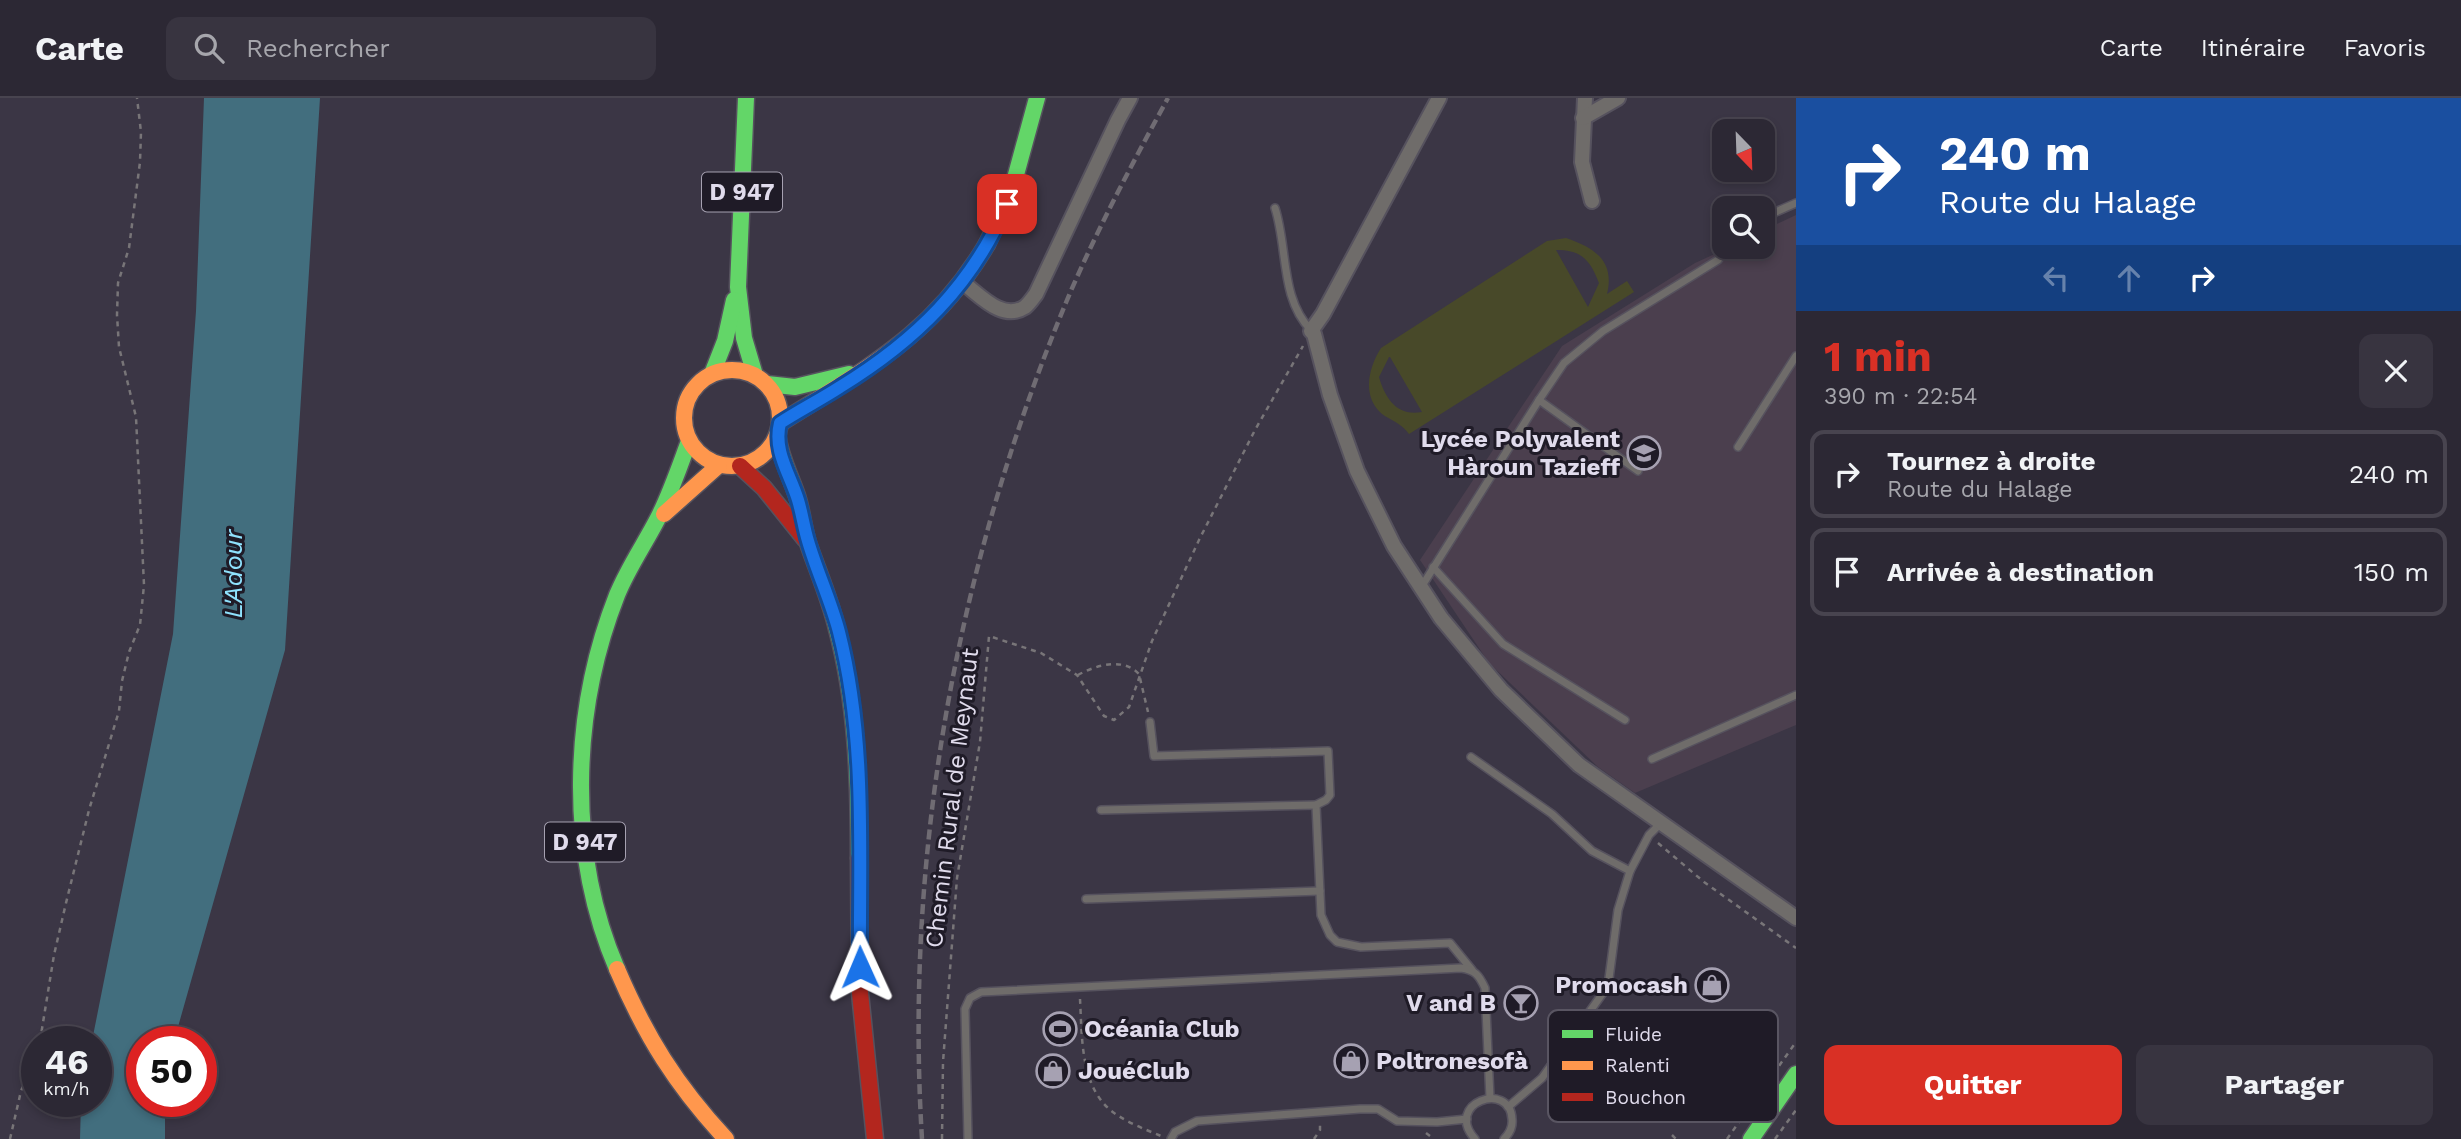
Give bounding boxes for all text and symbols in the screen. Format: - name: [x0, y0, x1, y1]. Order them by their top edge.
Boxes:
- search box: [166, 17, 656, 80]
- text: Carte: [35, 29, 124, 68]
- icon: search: [190, 29, 228, 67]
- text: Rechercher: [246, 33, 390, 63]
- text: Carte: [2100, 34, 2163, 62]
- text: Itinéraire: [2201, 34, 2306, 62]
- text: Favoris: [2344, 34, 2426, 62]
- north arrow: [1712, 119, 1774, 182]
- map controls: [1712, 119, 1775, 259]
- text: 240 m: [1939, 124, 2091, 182]
- icon: right: [1824, 126, 1915, 217]
- road number: D 947: [702, 172, 782, 212]
- pin: [977, 174, 1037, 234]
- text: Route du Halage: [1939, 183, 2197, 221]
- icon: arrive: [988, 185, 1026, 223]
- button: search: [1712, 196, 1775, 259]
- icon: left: [2037, 259, 2075, 297]
- icon: ahead: [2110, 259, 2148, 297]
- icon: right: [2183, 259, 2221, 297]
- text: 1 min: [1824, 332, 1932, 381]
- button: close: [2359, 334, 2433, 408]
- text: 390 m · 22:54: [1824, 383, 1978, 410]
- place label: Lycée Polyvalent Hàroun Tazieff: [1421, 425, 1621, 481]
- school or university icon: Lycée Polyvalent Hàroun Tazieff: [1625, 434, 1663, 472]
- text: Tournez à droite: [1887, 446, 2096, 476]
- icon: right: [1828, 455, 1866, 493]
- text: 240 m: [2349, 459, 2429, 489]
- text: Route du Halage: [1887, 476, 2072, 503]
- water label: L'Adour: [218, 529, 248, 618]
- icon: arrive: [1828, 553, 1866, 591]
- text: Arrivée à destination: [1887, 557, 2154, 587]
- text: 150 m: [2354, 557, 2429, 587]
- street label: Chemin Rural de Meynaut: [920, 646, 984, 950]
- road number: D 947: [545, 822, 625, 862]
- position arrow: [823, 930, 897, 1004]
- shop icon: Promocash: [1693, 966, 1731, 1004]
- place label: Promocash: [1555, 971, 1688, 999]
- bar icon: V and B: [1502, 984, 1540, 1022]
- place label: V and B: [1406, 989, 1496, 1017]
- sports icon: Océania Club: [1041, 1010, 1079, 1048]
- legend: [1548, 1010, 1778, 1122]
- place label: Océania Club: [1084, 1015, 1240, 1043]
- text: Fluide: [1605, 1023, 1662, 1046]
- speed limit sign: 50: [126, 1026, 217, 1117]
- text: 46: [44, 1041, 89, 1083]
- shop icon: Poltronesofà: [1332, 1042, 1370, 1080]
- button: Quitter: [1824, 1045, 2122, 1125]
- button: Partager: [2136, 1045, 2433, 1125]
- place label: Poltronesofà: [1376, 1047, 1528, 1075]
- shop icon: JouéClub: [1034, 1052, 1072, 1090]
- text: Ralenti: [1605, 1054, 1670, 1077]
- place label: JouéClub: [1078, 1057, 1190, 1085]
- text: km/h: [43, 1078, 90, 1099]
- text: Bouchon: [1605, 1086, 1686, 1109]

